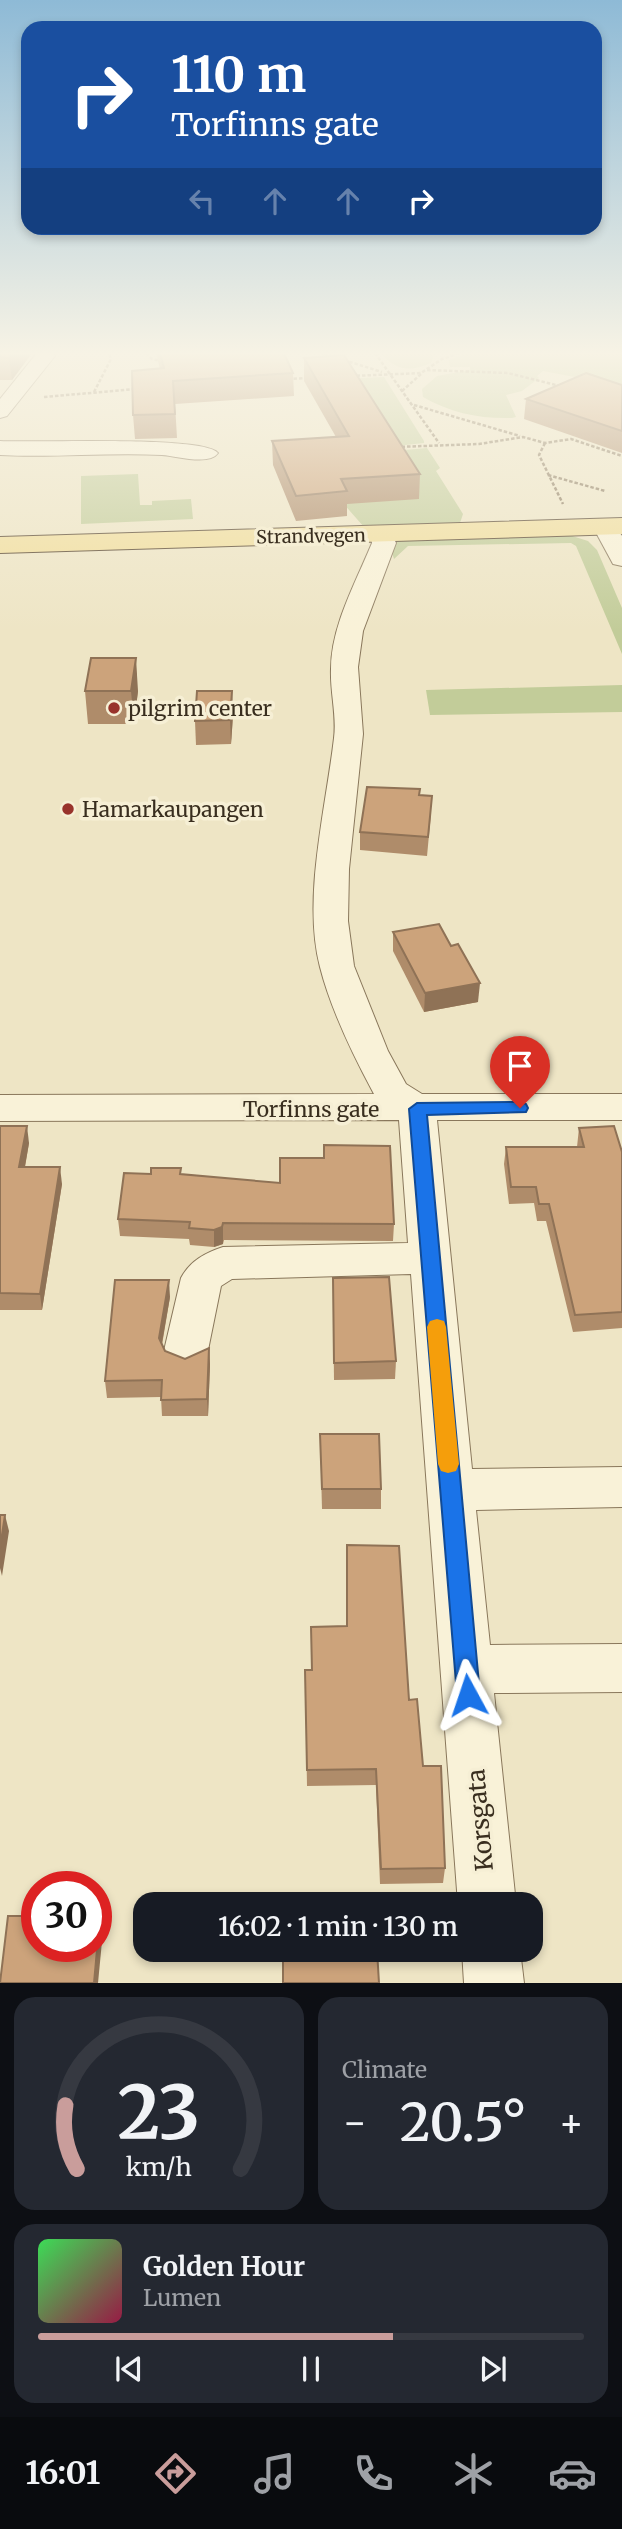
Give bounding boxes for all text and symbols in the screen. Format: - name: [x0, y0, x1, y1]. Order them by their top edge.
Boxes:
- text: 110 m: [171, 44, 306, 105]
- icon: right: [56, 49, 147, 140]
- text: Torfinns gate: [171, 105, 379, 145]
- icon: left: [183, 182, 221, 220]
- icon: ahead: [256, 182, 294, 220]
- icon: ahead: [329, 182, 367, 220]
- icon: right: [402, 182, 440, 220]
- street label: Strandvegen: [256, 524, 366, 548]
- place label: pilgrim center: [128, 695, 272, 722]
- marker: pilgrim center: [106, 700, 122, 716]
- place label: Hamarkaupangen: [82, 796, 264, 823]
- marker: Hamarkaupangen: [60, 801, 76, 817]
- pin: [490, 1036, 550, 1108]
- icon: arrive: [501, 1047, 539, 1085]
- street label: Torfinns gate: [243, 1096, 379, 1123]
- position arrow: [431, 1658, 505, 1732]
- street label: Korsgata: [460, 1768, 500, 1872]
- speed limit sign: 30: [21, 1871, 112, 1962]
- text: 16:02 · 1 min · 130 m: [218, 1910, 458, 1943]
- text: Climate: [342, 2055, 427, 2084]
- text: 23: [118, 2068, 200, 2160]
- text: 20.5°: [400, 2090, 526, 2155]
- text: −: [342, 2099, 367, 2146]
- text: +: [559, 2099, 584, 2146]
- text: km/h: [126, 2151, 192, 2183]
- text: Golden Hour: [143, 2250, 305, 2283]
- text: Lumen: [143, 2283, 221, 2312]
- icon: previous: [110, 2350, 148, 2388]
- icon: pause: [292, 2350, 330, 2388]
- icon: next: [474, 2350, 512, 2388]
- icon: directions: [151, 2449, 200, 2498]
- icon: music: [250, 2449, 299, 2498]
- icon: phone: [349, 2449, 398, 2498]
- icon: climate: [449, 2449, 498, 2498]
- icon: car: [548, 2449, 597, 2498]
- text: 16:01: [25, 2453, 100, 2493]

